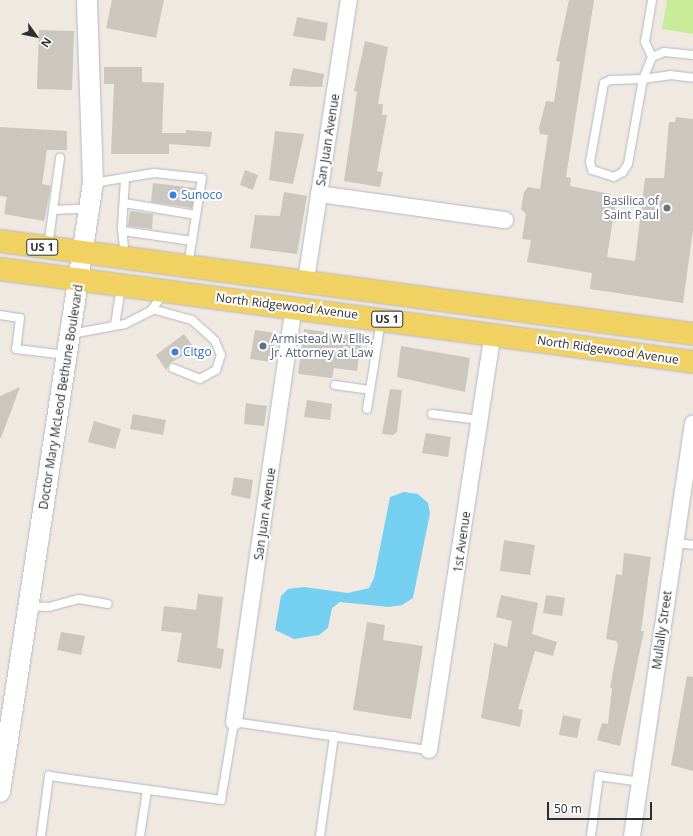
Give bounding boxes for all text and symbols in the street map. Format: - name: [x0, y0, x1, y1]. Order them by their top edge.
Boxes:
- north arrow: [16, 16, 56, 56]
- text: N: [38, 35, 55, 51]
- street label: San Juan Avenue: [314, 93, 342, 187]
- place label: Sunoco: [181, 188, 222, 202]
- marker: Sunoco: [168, 190, 178, 200]
- place label: Basilica of Saint Paul: [603, 194, 659, 222]
- marker: Basilica of Saint Paul: [662, 203, 672, 213]
- road number: US 1: [26, 238, 58, 256]
- street label: Doctor Mary McLeod Bethune Boulevard: [36, 283, 86, 511]
- street label: North Ridgewood Avenue: [215, 290, 359, 322]
- road number: US 1: [371, 310, 403, 328]
- place label: Armistead W. Ellis, Jr. Attorney at Law: [271, 332, 373, 360]
- street label: North Ridgewood Avenue: [536, 333, 680, 367]
- marker: Armistead W. Ellis, Jr. Attorney at Law: [258, 341, 268, 351]
- place label: Citgo: [183, 345, 212, 359]
- marker: Citgo: [170, 347, 180, 357]
- street label: San Juan Avenue: [251, 467, 279, 561]
- street label: 1st Avenue: [451, 510, 473, 574]
- street label: Mullally Street: [649, 590, 675, 670]
- scale bar: [549, 794, 654, 820]
- text: 50 m: [554, 800, 582, 817]

